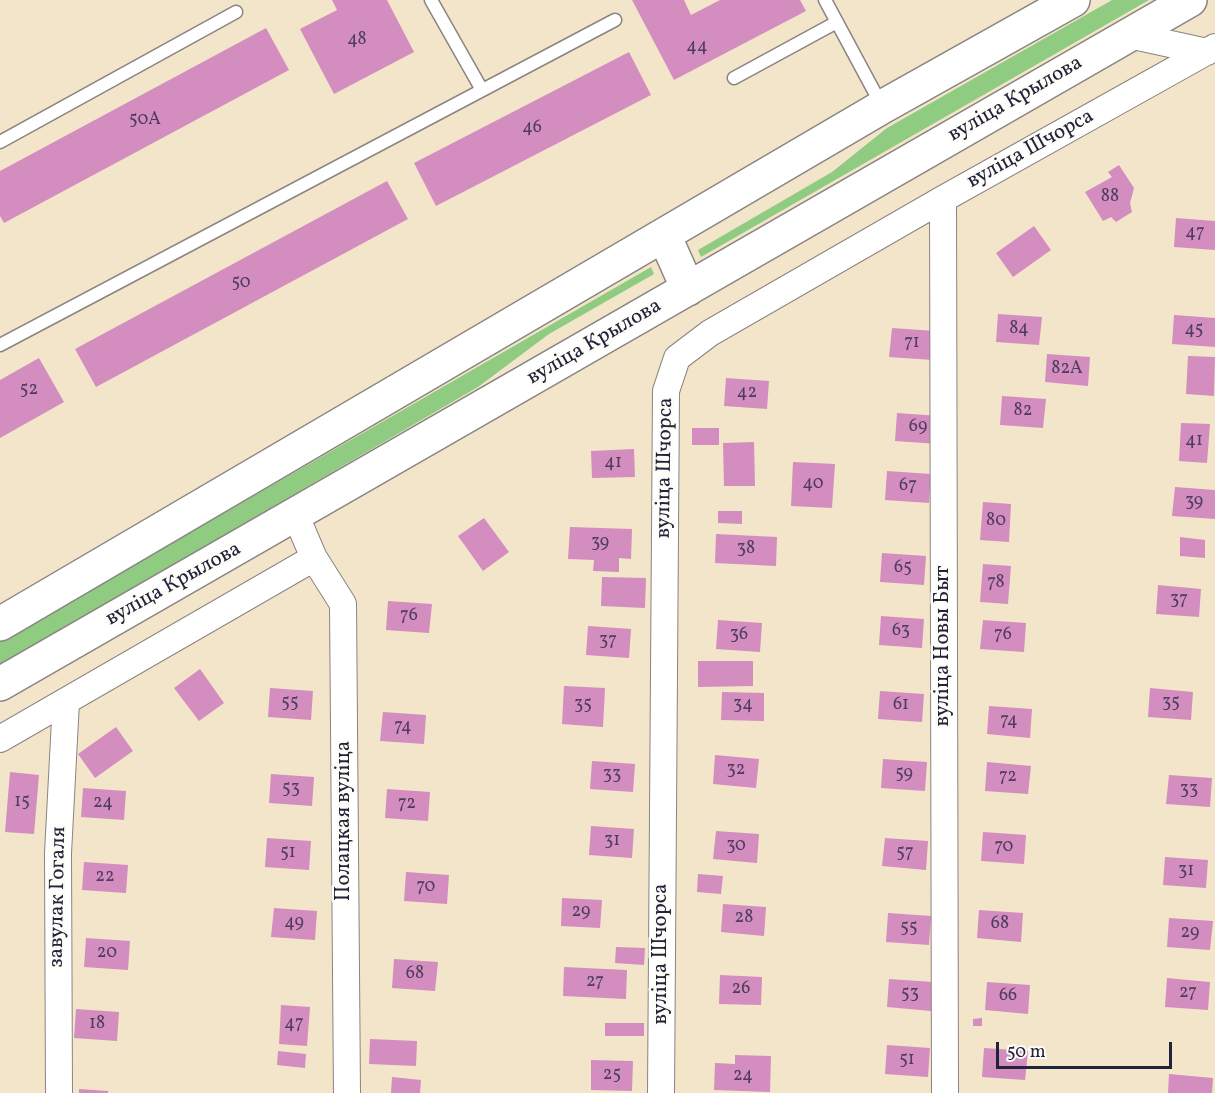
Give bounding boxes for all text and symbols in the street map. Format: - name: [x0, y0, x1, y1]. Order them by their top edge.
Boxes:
- house number: 48: [347, 30, 367, 52]
- house number: 44: [686, 37, 708, 59]
- street label: вуліца Крылова: [944, 51, 1088, 149]
- street label: вуліца Шчорса: [963, 105, 1099, 195]
- house number: 50А: [129, 110, 161, 132]
- house number: 46: [522, 118, 542, 140]
- house number: 88: [1101, 187, 1119, 209]
- house number: 47: [1185, 223, 1205, 245]
- house number: 50: [231, 273, 251, 295]
- street label: вуліца Крылова: [523, 294, 667, 392]
- house number: 84: [1009, 319, 1029, 341]
- house number: 45: [1185, 320, 1203, 342]
- house number: 71: [904, 333, 920, 355]
- house number: 82А: [1051, 359, 1083, 381]
- house number: 52: [20, 380, 38, 402]
- house number: 42: [737, 383, 757, 405]
- street label: вуліца Шчорса: [652, 397, 680, 539]
- house number: 82: [1014, 401, 1032, 423]
- house number: 69: [909, 417, 927, 439]
- house number: 41: [1185, 431, 1203, 453]
- house number: 41: [604, 453, 622, 475]
- house number: 40: [802, 474, 824, 496]
- house number: 67: [899, 476, 917, 498]
- house number: 39: [1185, 492, 1203, 514]
- house number: 80: [986, 511, 1006, 533]
- house number: 39: [591, 533, 609, 555]
- street label: вуліца Крылова: [102, 537, 246, 633]
- house number: 38: [737, 539, 755, 561]
- house number: 65: [894, 558, 912, 580]
- street label: вуліца Новы Быт: [931, 566, 957, 726]
- house number: 78: [987, 573, 1005, 595]
- house number: 37: [1170, 590, 1188, 612]
- house number: 76: [400, 606, 418, 628]
- house number: 63: [892, 621, 910, 643]
- house number: 36: [730, 625, 748, 647]
- house number: 76: [994, 625, 1012, 647]
- house number: 37: [599, 631, 617, 653]
- house number: 55: [281, 693, 299, 715]
- house number: 35: [1162, 693, 1180, 715]
- house number: 35: [574, 695, 592, 717]
- house number: 34: [733, 695, 753, 717]
- house number: 61: [893, 695, 909, 717]
- house number: 74: [1000, 711, 1018, 733]
- house number: 74: [394, 717, 412, 739]
- street label: Полацкая вуліца: [332, 741, 358, 901]
- house number: 32: [727, 760, 745, 782]
- house number: 59: [895, 764, 913, 786]
- house number: 33: [603, 765, 621, 787]
- house number: 72: [999, 767, 1017, 789]
- house number: 53: [282, 779, 300, 801]
- house number: 33: [1180, 780, 1198, 802]
- house number: 15: [14, 792, 30, 814]
- house number: 24: [93, 793, 113, 815]
- house number: 72: [398, 794, 416, 816]
- street label: завулак Гогаля: [45, 826, 73, 968]
- house number: 31: [604, 831, 620, 853]
- house number: 30: [726, 836, 746, 858]
- house number: 70: [995, 837, 1013, 859]
- house number: 51: [280, 843, 296, 865]
- house number: 57: [896, 843, 914, 865]
- house number: 31: [1178, 861, 1194, 883]
- house number: 22: [95, 867, 115, 889]
- house number: 70: [417, 877, 435, 899]
- street label: вуліца Шчорса: [649, 883, 675, 1025]
- house number: 29: [572, 902, 590, 924]
- house number: 28: [735, 908, 753, 930]
- house number: 49: [284, 913, 304, 935]
- house number: 68: [991, 914, 1009, 936]
- house number: 55: [900, 918, 918, 940]
- house number: 29: [1181, 923, 1199, 945]
- house number: 20: [97, 943, 117, 965]
- house number: 68: [406, 964, 424, 986]
- house number: 27: [586, 972, 604, 994]
- house number: 26: [732, 979, 750, 1001]
- house number: 27: [1179, 983, 1197, 1005]
- house number: 53: [901, 984, 919, 1006]
- house number: 66: [999, 986, 1017, 1008]
- house number: 18: [89, 1014, 105, 1036]
- house number: 47: [284, 1014, 304, 1036]
- scale bar: [999, 1030, 1174, 1068]
- text: 50 m: [1007, 1040, 1046, 1065]
- house number: 51: [899, 1050, 915, 1072]
- house number: 25: [603, 1065, 621, 1087]
- house number: 24: [733, 1066, 753, 1088]

